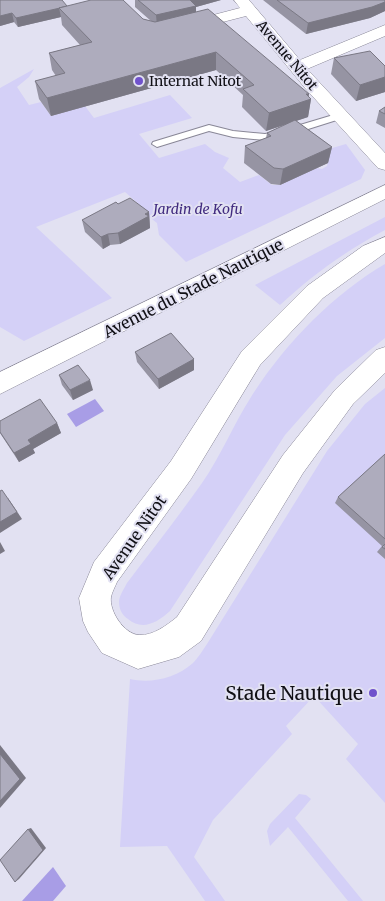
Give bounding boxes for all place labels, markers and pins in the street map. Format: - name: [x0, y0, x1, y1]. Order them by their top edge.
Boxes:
- place label: Internat Nitot: [149, 72, 242, 90]
- marker: Internat Nitot: [133, 75, 145, 87]
- place label: Stade Nautique: [225, 681, 363, 705]
- marker: Stade Nautique: [367, 687, 379, 699]

